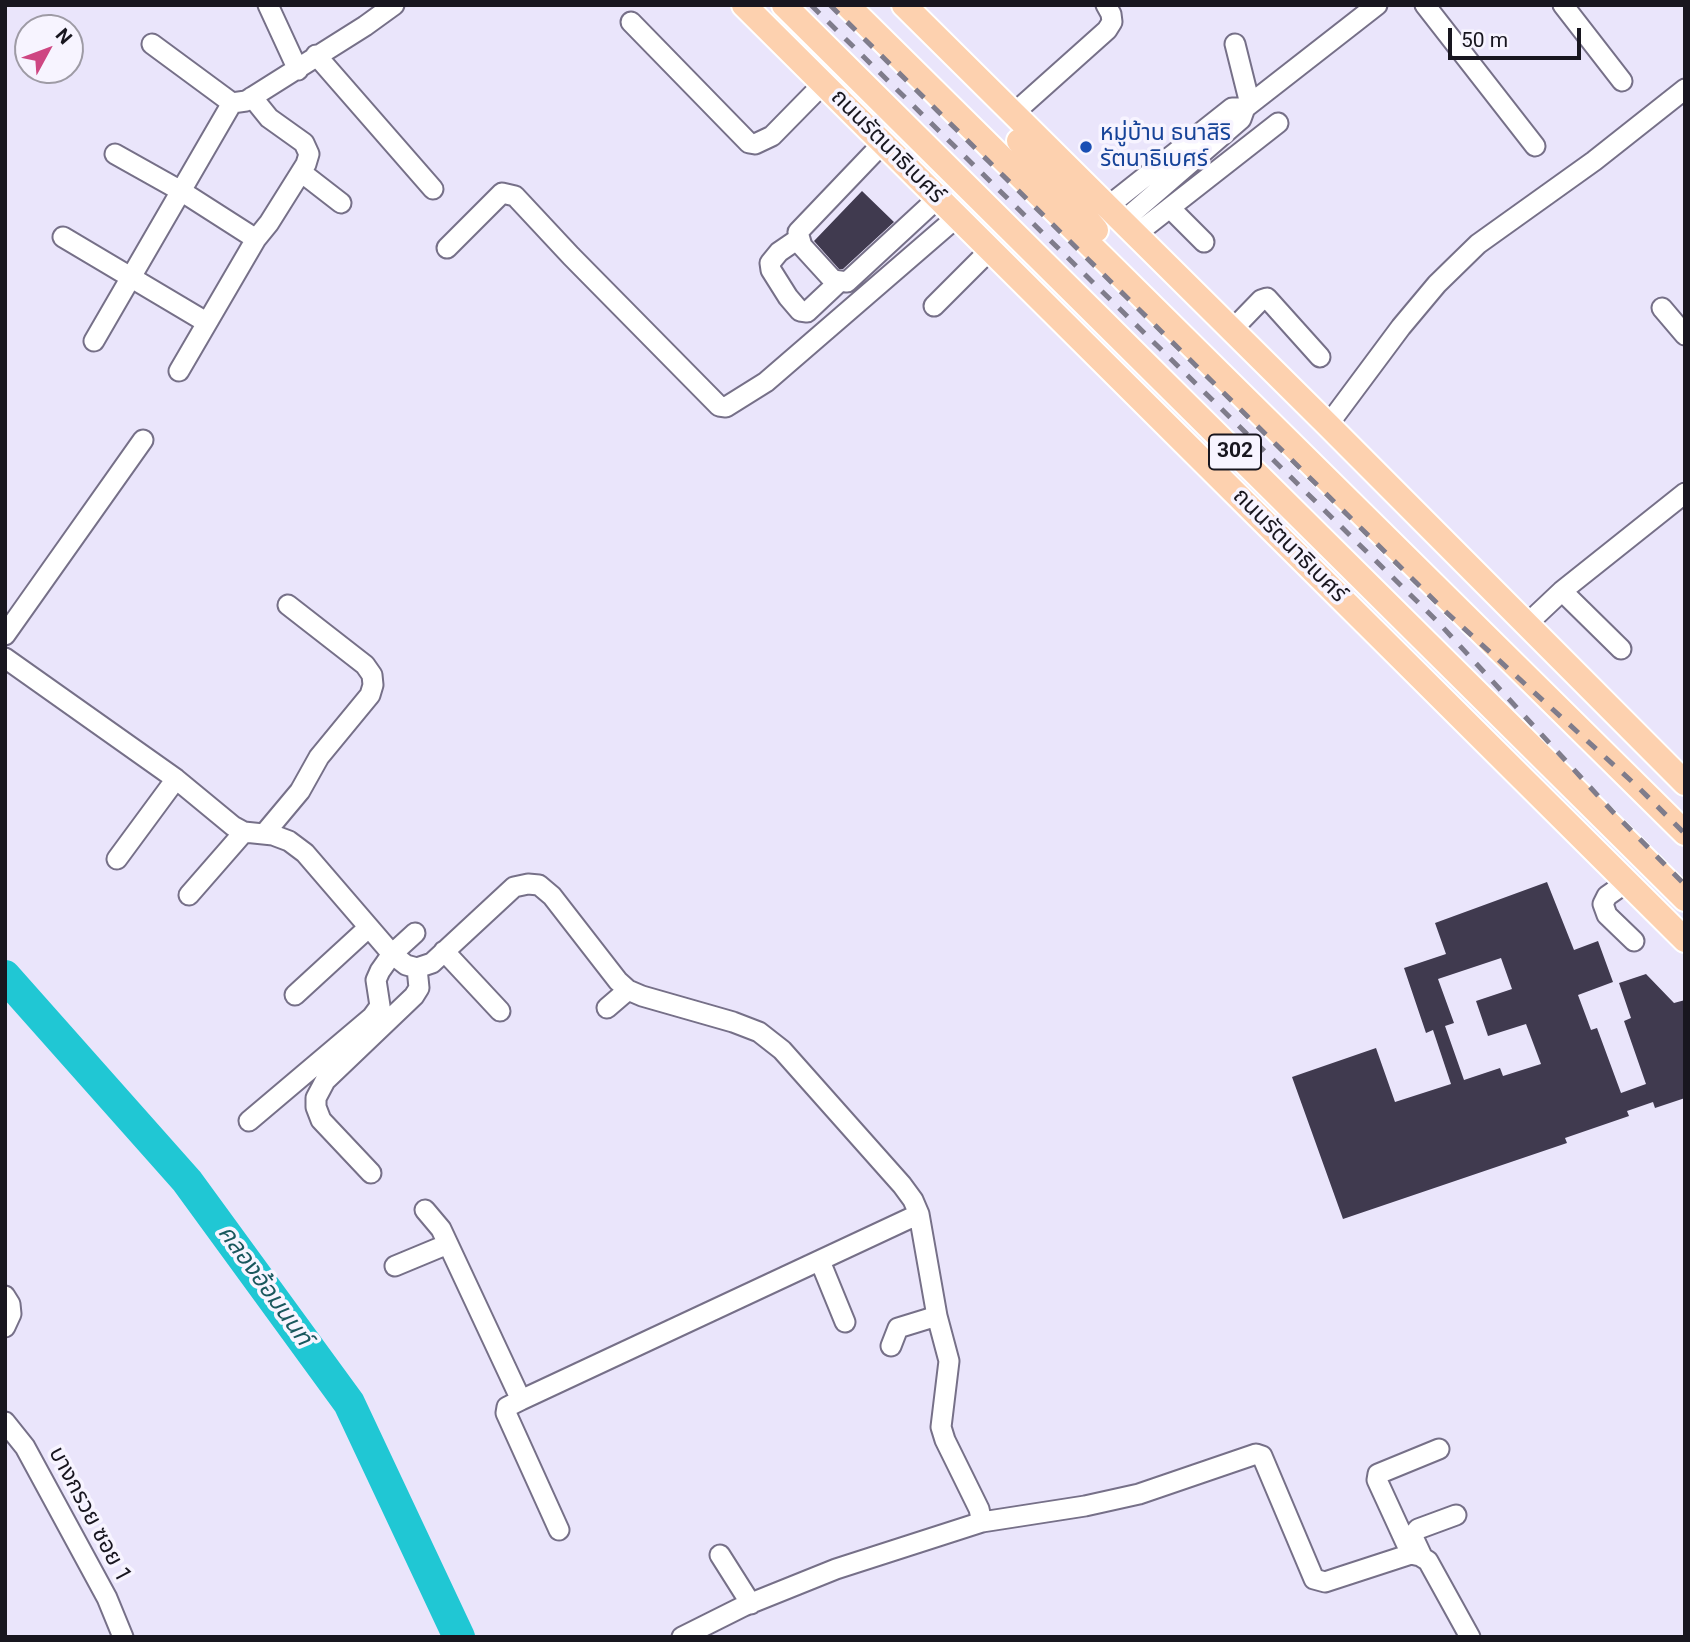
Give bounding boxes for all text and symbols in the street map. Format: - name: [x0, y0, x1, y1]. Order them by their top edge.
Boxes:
- north arrow: [14, 14, 84, 84]
- scale bar: [1452, 14, 1585, 58]
- text: N: [51, 24, 77, 49]
- text: 50 m: [1461, 28, 1508, 52]
- street label: ถนนรัตนาธิเบศร์: [824, 84, 950, 210]
- place label: หมู่บ้าน ธนาสิริ รัตนาธิเบศร์: [1100, 120, 1231, 174]
- marker: หมู่บ้าน ธนาสิริ รัตนาธิเบศร์: [1078, 139, 1094, 155]
- road number: 302: [1209, 434, 1261, 470]
- street label: ถนนรัตนาธิเบศร์: [1226, 483, 1352, 609]
- water label: คลองอ้อมนนท์: [211, 1220, 317, 1352]
- street label: บางกรวย ซอย 1: [42, 1442, 136, 1588]

